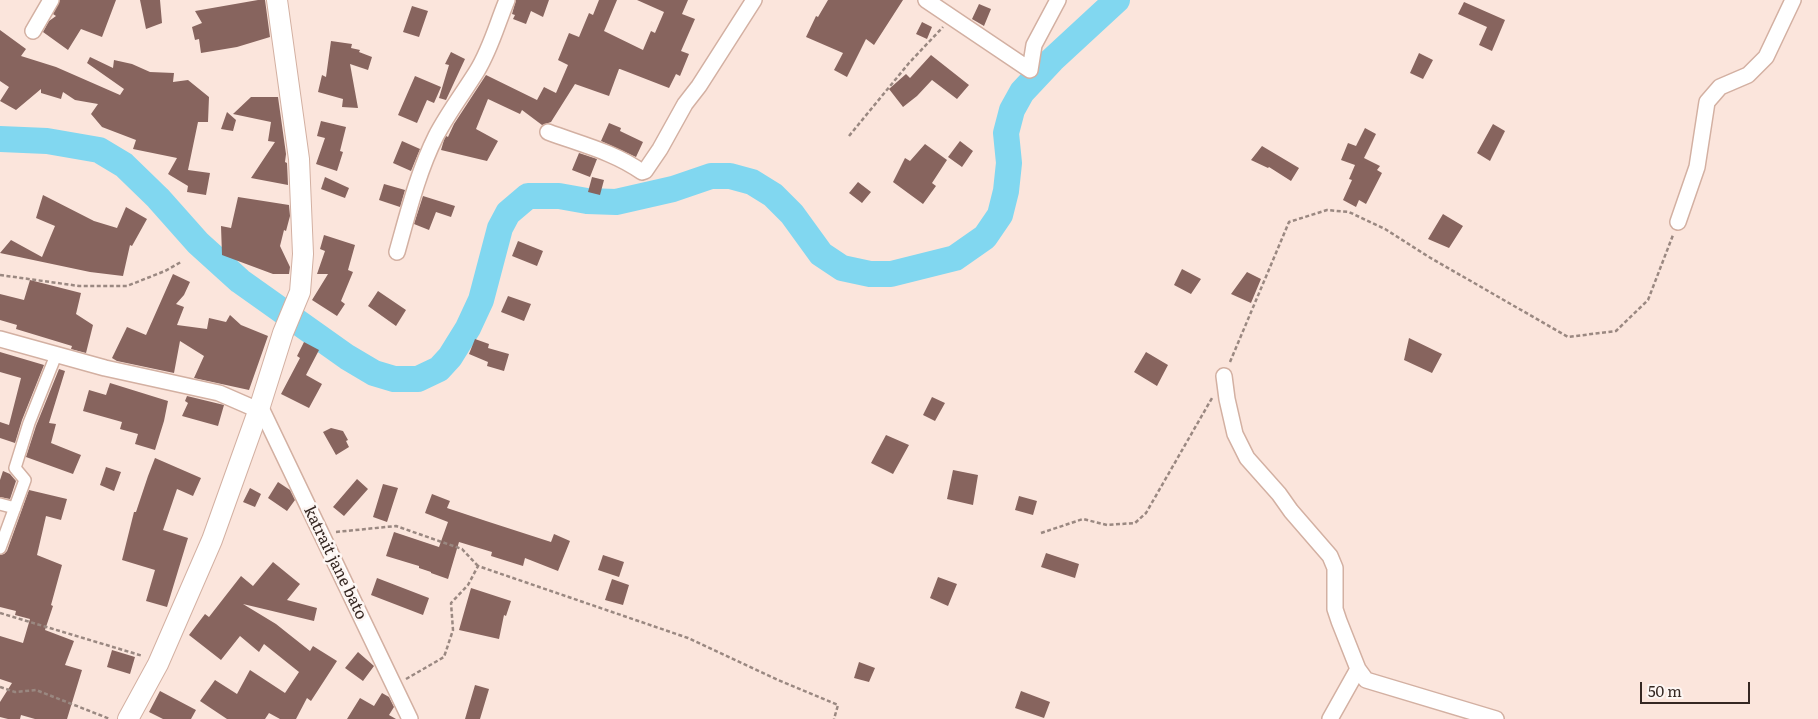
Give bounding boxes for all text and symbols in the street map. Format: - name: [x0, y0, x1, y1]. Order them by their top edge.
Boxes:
- street label: katrait jane bato: [299, 503, 371, 623]
- scale bar: [1643, 672, 1753, 704]
- text: 50 m: [1648, 679, 1682, 702]

